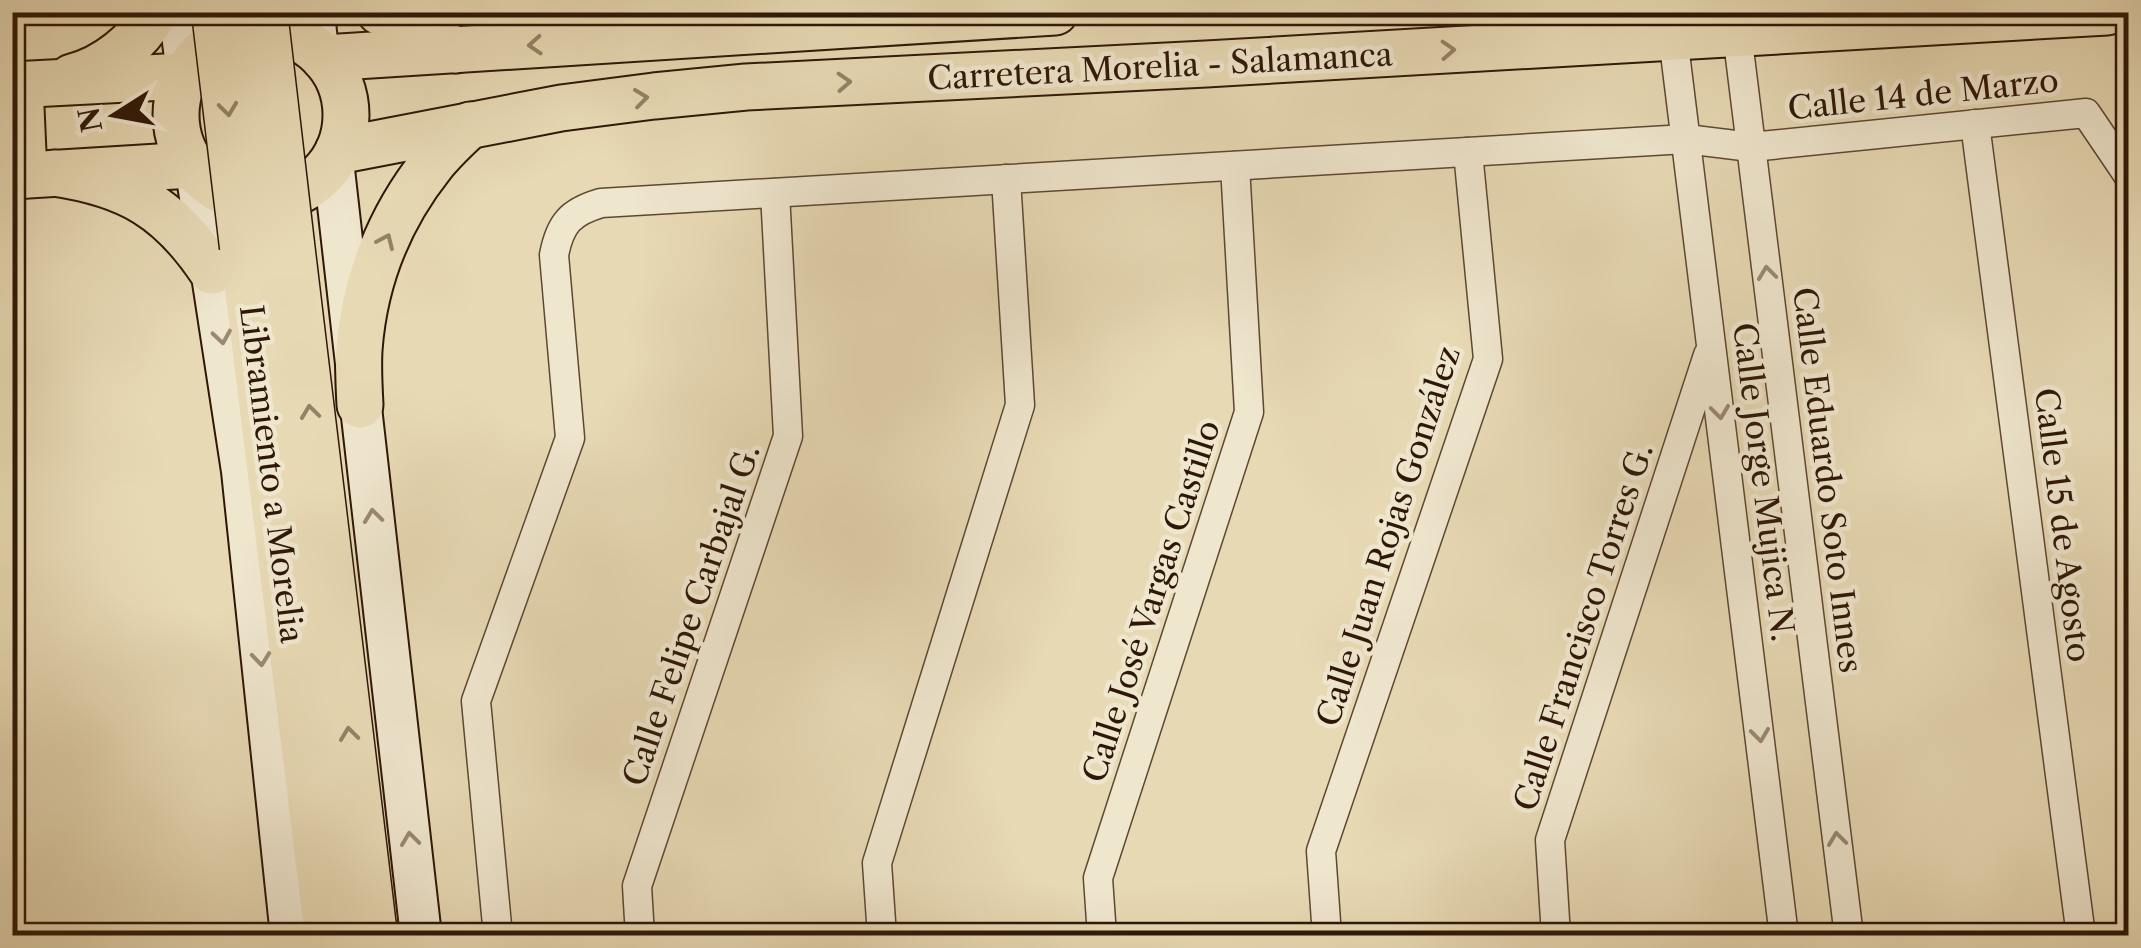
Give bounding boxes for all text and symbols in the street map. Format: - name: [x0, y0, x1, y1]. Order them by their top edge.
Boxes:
- one-way arrow: [527, 34, 543, 55]
- street label: Carretera Morelia - Salamanca: [926, 34, 1394, 98]
- one-way arrow: [1440, 40, 1456, 61]
- street label: Calle 14 de Marzo: [1786, 60, 2060, 128]
- north arrow: [65, 65, 165, 165]
- one-way arrow: [836, 72, 852, 93]
- one-way arrow: [632, 88, 649, 109]
- one-way arrow: [217, 102, 238, 118]
- text: N: [71, 105, 109, 135]
- one-way arrow: [374, 233, 394, 251]
- one-way arrow: [1757, 265, 1778, 281]
- street label: Calle Eduardo Soto Innes: [1785, 285, 1871, 675]
- street label: Libramiento a Morelia: [232, 303, 312, 645]
- street label: Calle Jorge Mujica N.: [1725, 321, 1803, 643]
- one-way arrow: [210, 328, 231, 345]
- street label: Calle Juan Rojas González: [1308, 341, 1468, 731]
- street label: Calle 15 de Agosto: [2027, 386, 2099, 664]
- one-way arrow: [300, 403, 321, 419]
- one-way arrow: [1709, 404, 1730, 420]
- street label: Calle José Vargas Castillo: [1074, 415, 1228, 787]
- street label: Calle Felipe Carbajal G.: [614, 439, 768, 791]
- street label: Calle Francisco Torres G.: [1505, 439, 1661, 815]
- one-way arrow: [363, 507, 384, 523]
- one-way arrow: [250, 652, 271, 668]
- one-way arrow: [339, 726, 360, 742]
- one-way arrow: [1748, 726, 1769, 743]
- one-way arrow: [400, 830, 421, 846]
- one-way arrow: [1827, 830, 1848, 846]

